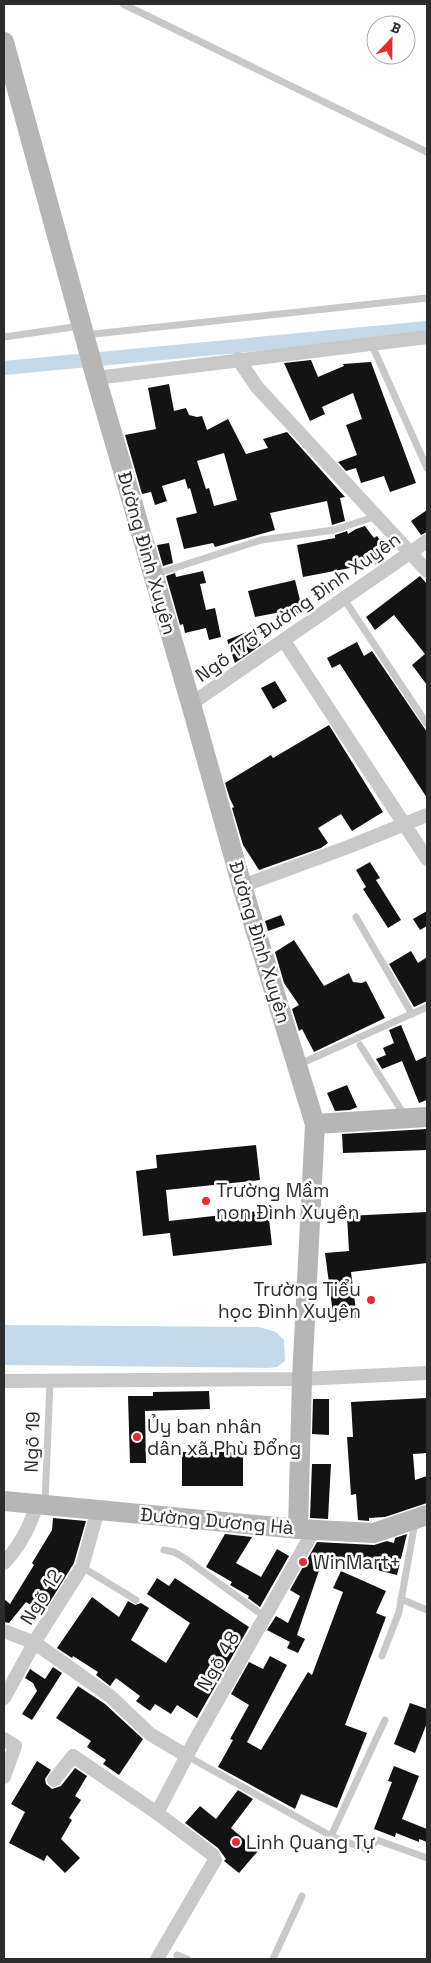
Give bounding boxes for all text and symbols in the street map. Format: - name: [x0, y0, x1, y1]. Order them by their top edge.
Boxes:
- north arrow: [366, 15, 416, 65]
- text: B: [388, 18, 404, 38]
- street label: Đường Đình Xuyên: [112, 468, 182, 638]
- street label: Ngõ 175 Đường Đình Xuyên: [190, 526, 406, 688]
- street label: Đường Đình Xuyên: [223, 858, 297, 1026]
- place label: Trường Mầm non Đình Xuyên: [216, 1178, 359, 1225]
- marker: Trường Mầm non Đình Xuyên: [200, 1195, 212, 1207]
- place label: Trường Tiểu học Đình Xuyên: [218, 1277, 361, 1324]
- marker: Trường Tiểu học Đình Xuyên: [365, 1294, 377, 1306]
- street label: Ngõ 19: [18, 1411, 46, 1473]
- place label: Ủy ban nhân dân xã Phù Đổng: [147, 1414, 301, 1461]
- marker: Ủy ban nhân dân xã Phù Đổng: [131, 1431, 143, 1443]
- street label: Đường Dương Hà: [139, 1502, 295, 1540]
- place label: WinMart+: [313, 1550, 401, 1575]
- marker: WinMart+: [297, 1556, 309, 1568]
- street label: Ngõ 12: [14, 1565, 68, 1629]
- street label: Ngõ 48: [191, 1627, 245, 1695]
- place label: Linh Quang Tự: [246, 1830, 375, 1855]
- marker: Linh Quang Tự: [230, 1836, 242, 1848]

